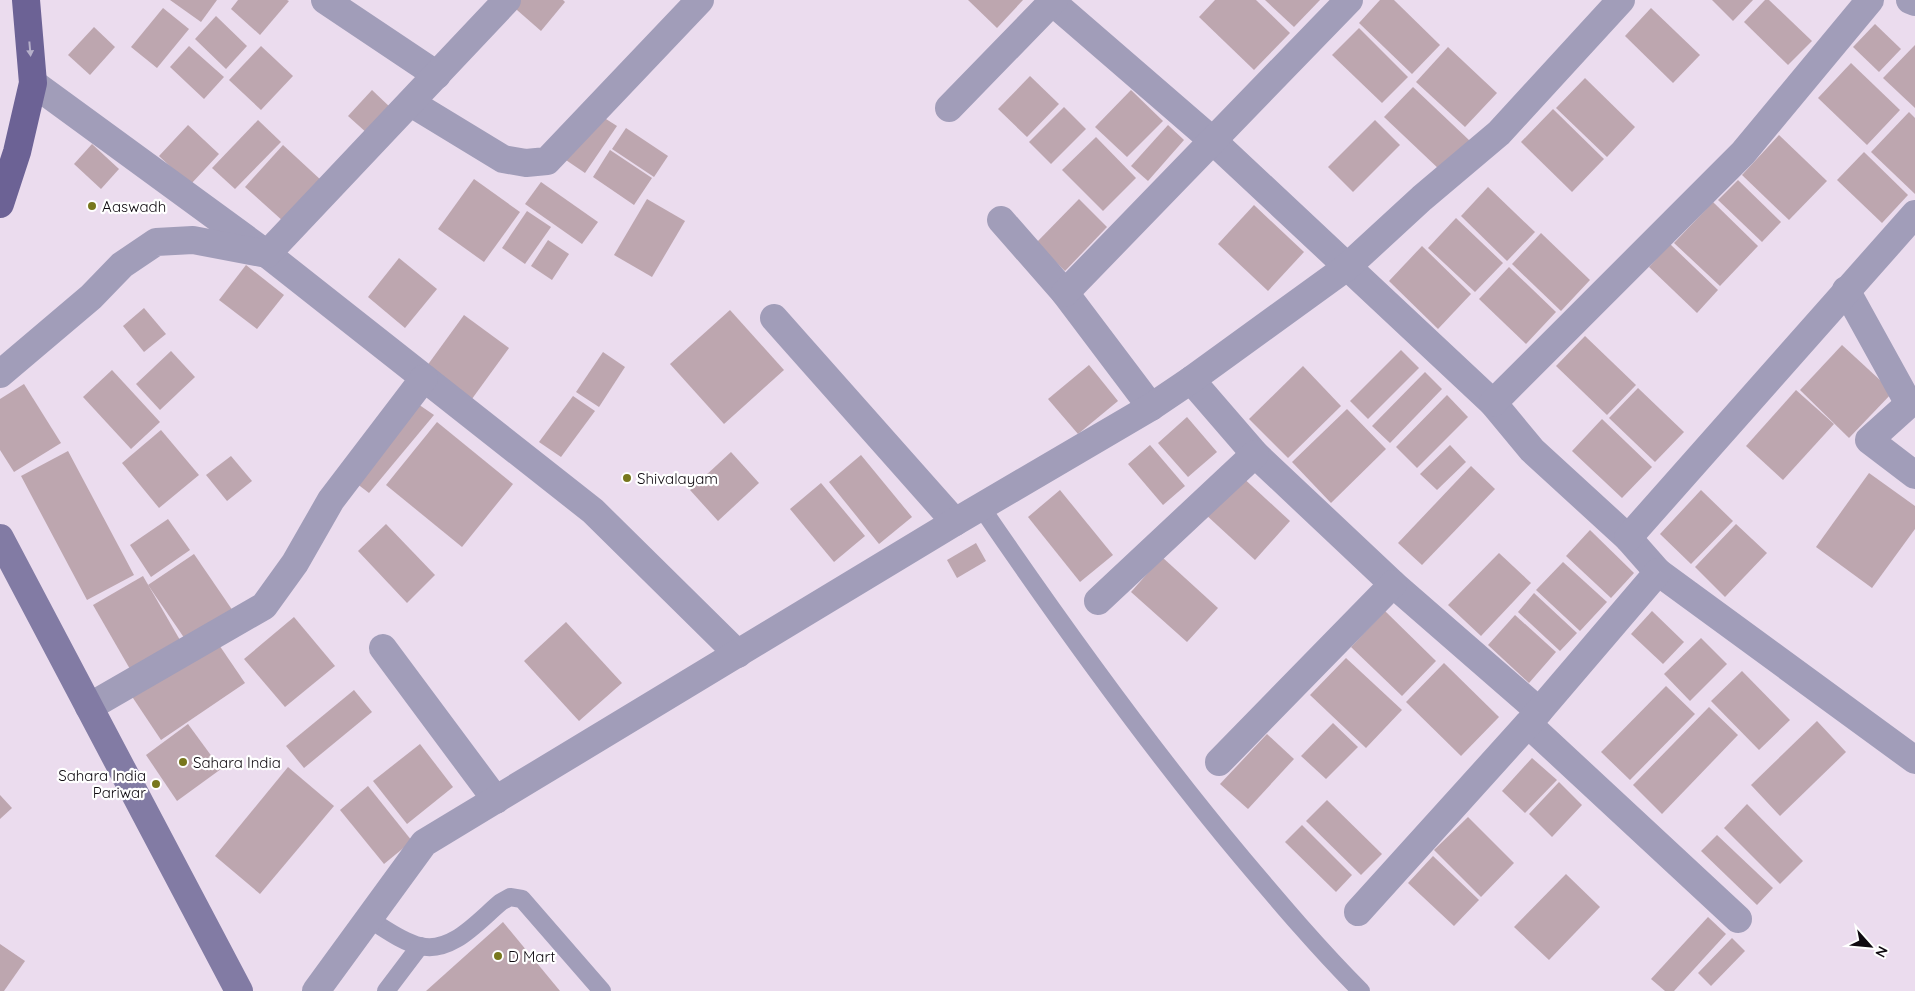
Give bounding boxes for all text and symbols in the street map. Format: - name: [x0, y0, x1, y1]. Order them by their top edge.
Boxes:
- one-way arrow: [26, 41, 34, 57]
- place label: Aaswadh: [102, 197, 166, 216]
- marker: Aaswadh: [86, 200, 98, 212]
- place label: Shivalayam: [637, 469, 718, 488]
- marker: Shivalayam: [621, 472, 633, 484]
- place label: Sahara India: [193, 753, 281, 772]
- marker: Sahara India: [177, 756, 189, 768]
- place label: Sahara India Pariwar: [58, 766, 146, 802]
- marker: Sahara India Pariwar: [150, 778, 162, 790]
- north arrow: [1845, 921, 1895, 971]
- text: N: [1871, 943, 1892, 961]
- place label: D Mart: [508, 947, 555, 966]
- marker: D Mart: [492, 950, 504, 962]

